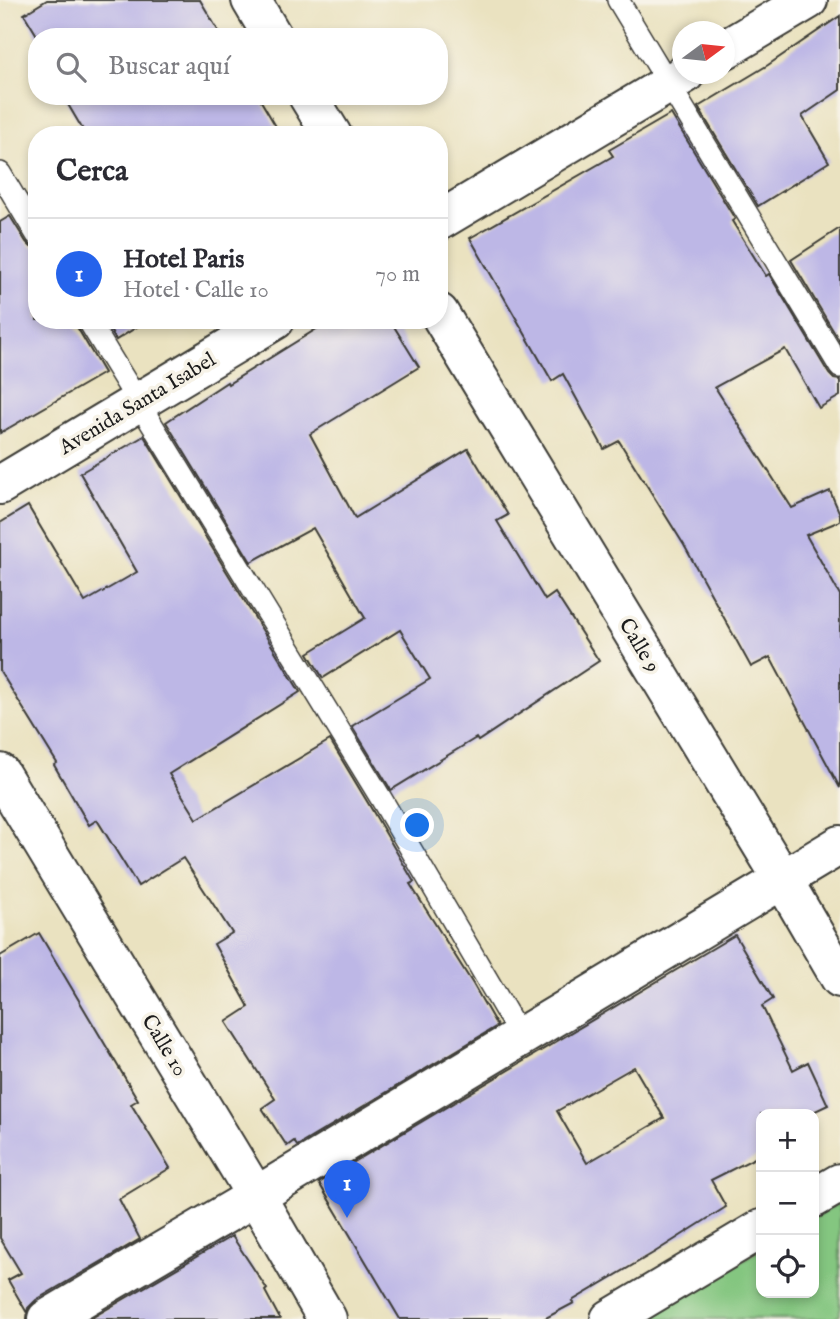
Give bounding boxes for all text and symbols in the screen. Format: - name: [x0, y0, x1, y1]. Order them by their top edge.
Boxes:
- north arrow: [672, 21, 735, 84]
- search box: [28, 28, 448, 105]
- icon: search: [52, 48, 90, 86]
- text: Buscar aquí: [108, 50, 230, 83]
- text: Cerca: [56, 153, 128, 191]
- text: Hotel Paris: [123, 243, 244, 276]
- text: 1: [75, 260, 83, 289]
- text: 70 m: [375, 260, 420, 289]
- text: Hotel · Calle 10: [123, 276, 269, 305]
- street label: Avenida Santa Isabel: [54, 347, 221, 462]
- street label: Calle 9: [612, 614, 665, 678]
- your location: [400, 808, 434, 842]
- street label: Calle 10: [135, 1010, 193, 1082]
- map controls: [756, 1109, 819, 1298]
- button: +: [756, 1109, 819, 1172]
- pin: 1: [324, 1160, 370, 1218]
- button: −: [756, 1172, 819, 1235]
- button: locate: [756, 1235, 819, 1298]

